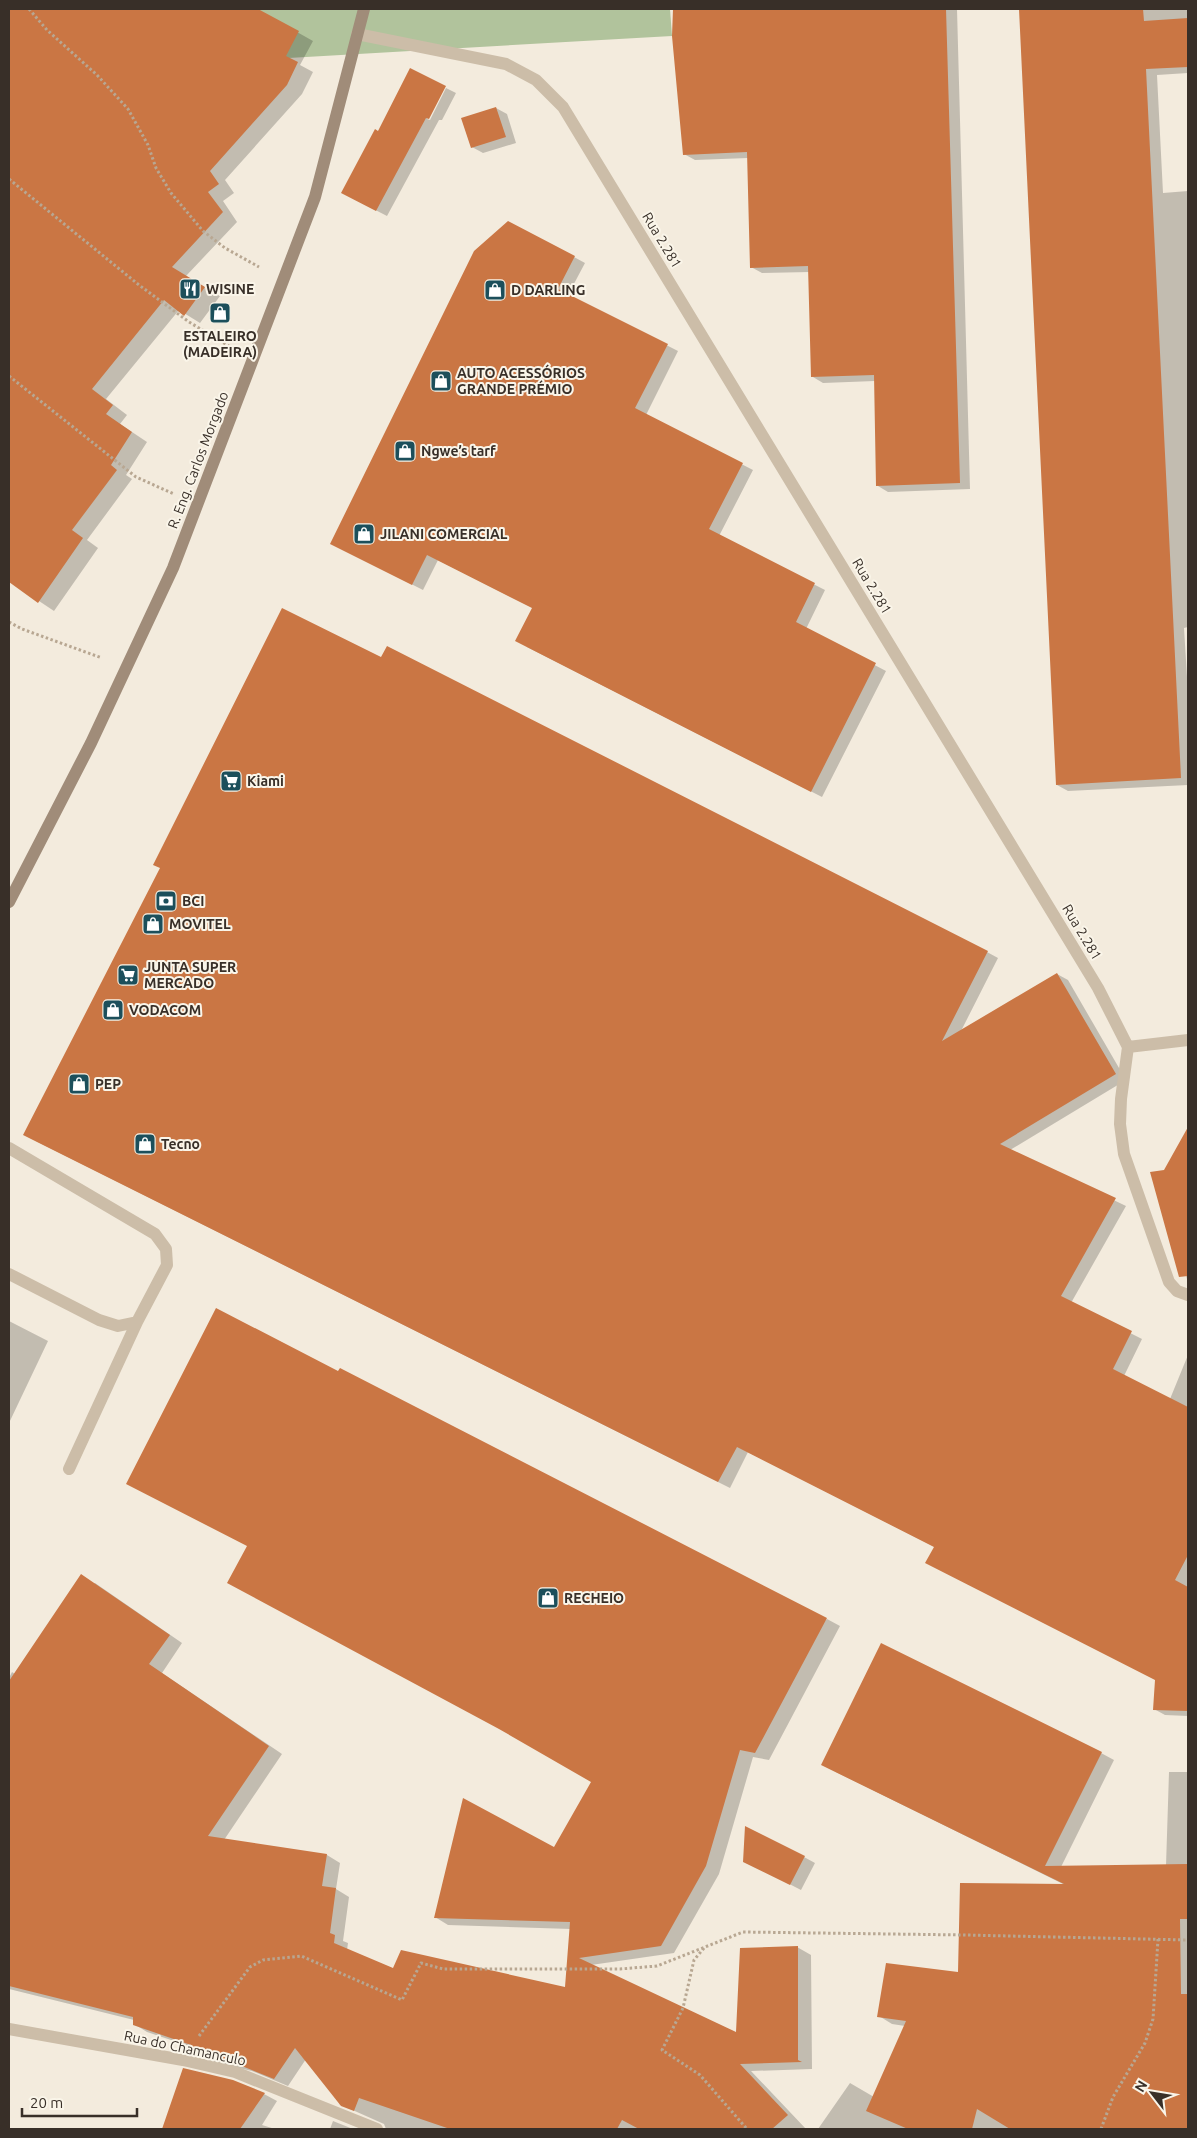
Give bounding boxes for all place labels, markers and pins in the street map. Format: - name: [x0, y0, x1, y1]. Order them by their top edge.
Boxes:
- restaurant icon: WISINE: [178, 277, 202, 301]
- shop icon: D DARLING: [483, 278, 507, 302]
- place label: WISINE: [206, 281, 254, 297]
- place label: D DARLING: [511, 282, 586, 298]
- shop icon: ESTALEIRO (MADEIRA): [208, 301, 232, 325]
- place label: ESTALEIRO (MADEIRA): [183, 328, 257, 360]
- place label: AUTO ACESSÓRIOS GRANDE PRÉMIO: [457, 364, 585, 397]
- shop icon: AUTO ACESSÓRIOS GRANDE PRÉMIO: [429, 369, 453, 393]
- shop icon: Ngwe’s tarf: [393, 439, 417, 463]
- place label: Ngwe’s tarf: [421, 443, 496, 459]
- shop icon: JILANI COMERCIAL: [352, 522, 376, 546]
- place label: JILANI COMERCIAL: [380, 526, 508, 542]
- supermarket icon: Kiami: [219, 769, 243, 793]
- place label: Kiami: [247, 773, 284, 789]
- bank icon: BCI: [154, 889, 178, 913]
- place label: BCI: [182, 893, 204, 909]
- shop icon: MOVITEL: [141, 912, 165, 936]
- place label: MOVITEL: [169, 916, 231, 932]
- place label: JUNTA SUPER MERCADO: [144, 959, 236, 991]
- supermarket icon: JUNTA SUPER MERCADO: [116, 963, 140, 987]
- shop icon: VODACOM: [101, 998, 125, 1022]
- place label: VODACOM: [129, 1002, 201, 1018]
- shop icon: PEP: [67, 1072, 91, 1096]
- place label: PEP: [95, 1076, 121, 1092]
- shop icon: Tecno: [133, 1132, 157, 1156]
- place label: Tecno: [161, 1136, 200, 1152]
- shop icon: RECHEIO: [536, 1586, 560, 1610]
- place label: RECHEIO: [564, 1590, 624, 1606]

